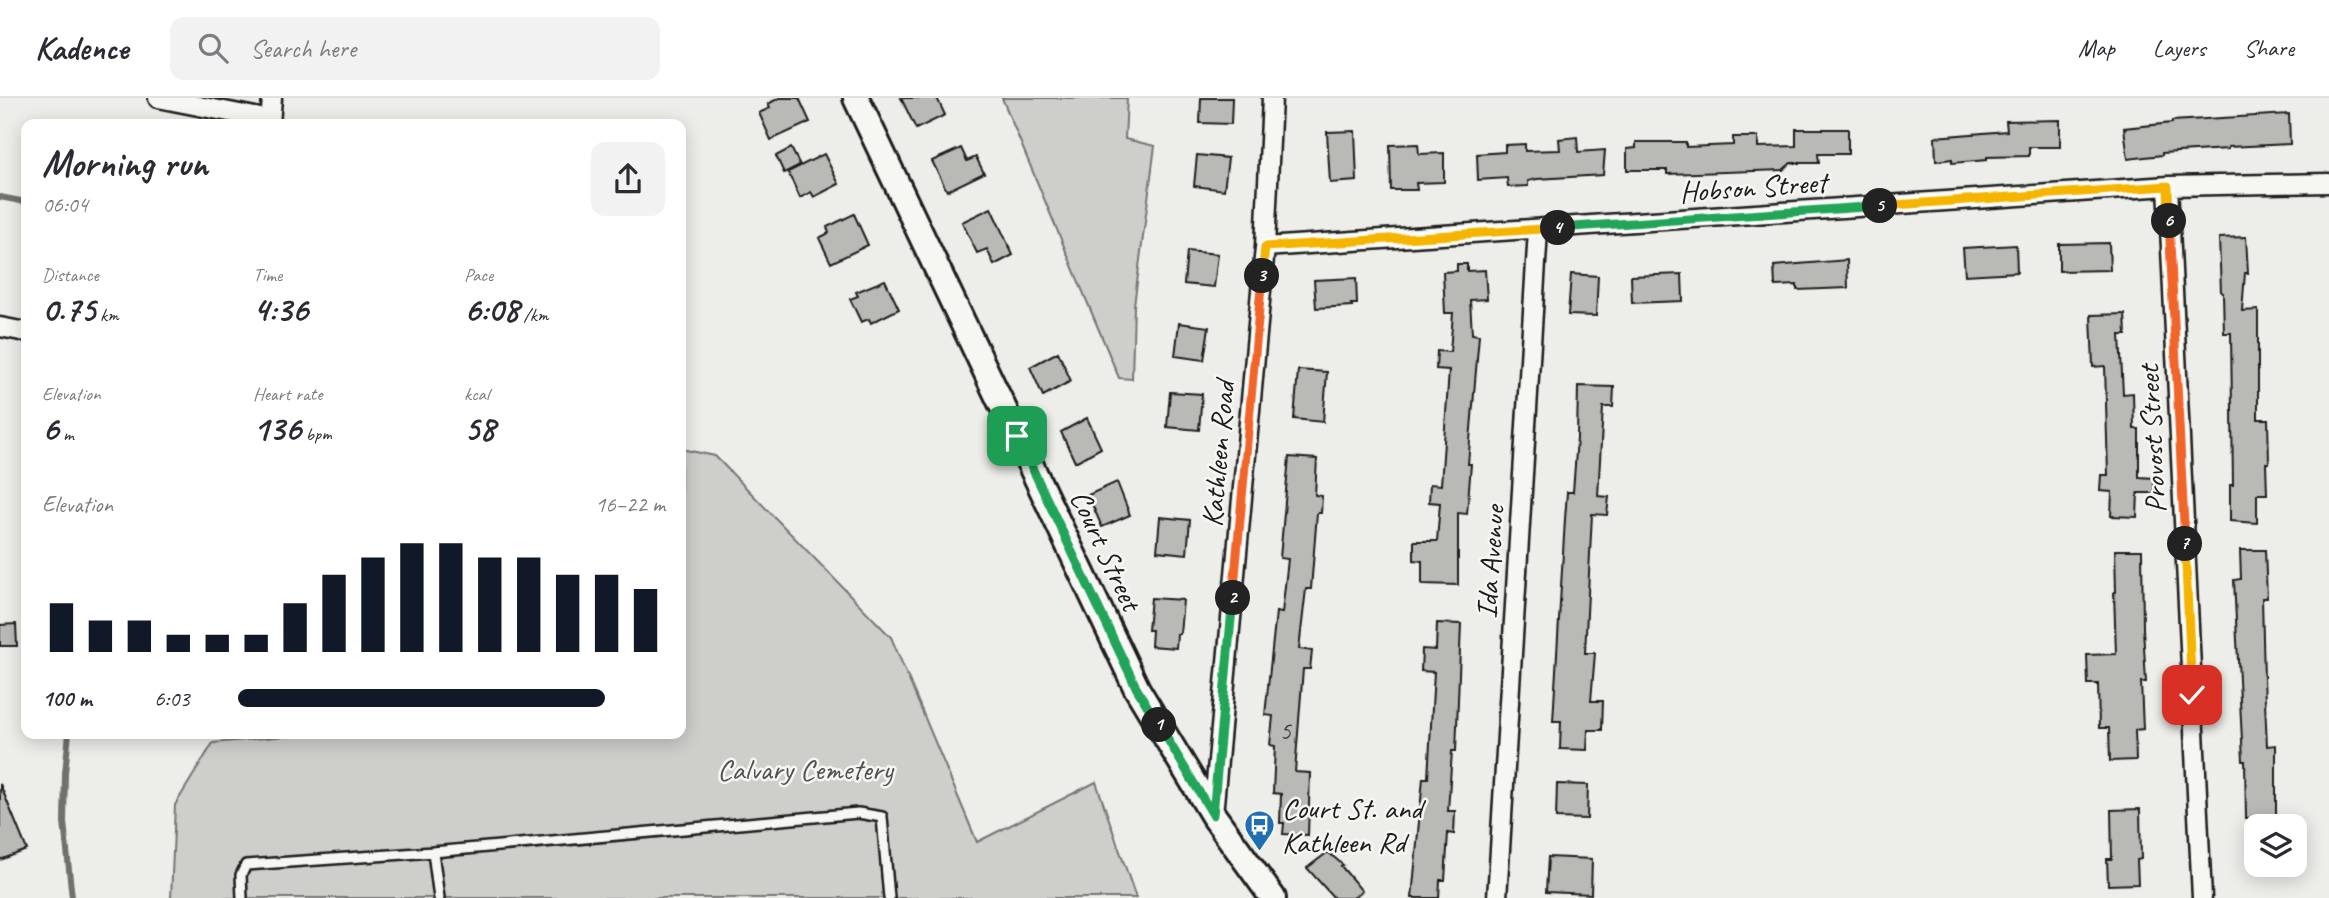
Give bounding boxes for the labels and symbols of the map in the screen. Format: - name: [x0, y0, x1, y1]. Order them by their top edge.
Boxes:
- street label: Hobson Street: [1678, 163, 1832, 211]
- pin: 5: [1862, 188, 1898, 224]
- pin: 6: [2152, 204, 2186, 238]
- pin: 4: [1540, 211, 1576, 246]
- pin: 3: [1244, 258, 1280, 294]
- street label: Provost Street: [2129, 361, 2175, 514]
- street label: Kathleen Road: [1193, 375, 1244, 528]
- pin: [987, 406, 1047, 466]
- street label: Court Street: [1062, 484, 1152, 619]
- street label: Ida Avenue: [1467, 502, 1513, 620]
- pin: 7: [2168, 526, 2202, 562]
- pin: 2: [1216, 580, 1250, 616]
- pin: [2162, 665, 2222, 725]
- pin: 1: [1142, 708, 1176, 742]
- house number: 5: [1279, 714, 1292, 747]
- park label: Calvary Cemetery: [717, 750, 894, 788]
- place label: Court St. and Kathleen Rd: [1282, 789, 1426, 861]
- bus stop icon: Court St. and Kathleen Rd: [1242, 808, 1276, 852]

